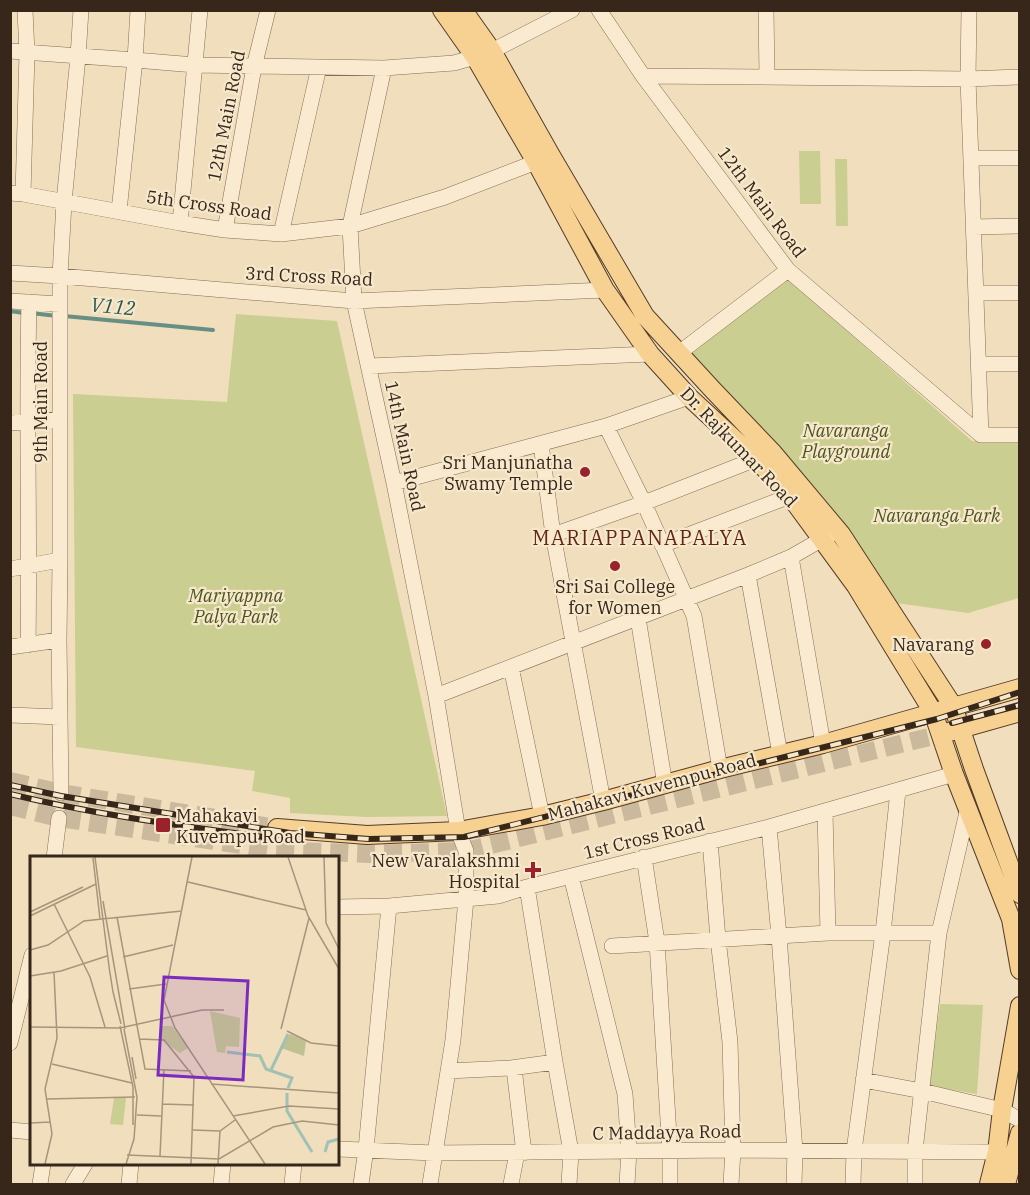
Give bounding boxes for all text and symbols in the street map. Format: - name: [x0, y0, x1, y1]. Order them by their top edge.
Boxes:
- street label: 12th Main Road: [202, 48, 250, 184]
- street label: 12th Main Road: [713, 142, 811, 262]
- street label: 5th Cross Road: [145, 185, 273, 225]
- street label: 3rd Cross Road: [244, 261, 374, 291]
- water label: V112: [89, 291, 137, 321]
- street label: 9th Main Road: [29, 341, 52, 463]
- street label: 14th Main Road: [380, 378, 430, 514]
- street label: Dr. Rajkumar Road: [676, 382, 802, 512]
- park label: Navaranga Playground: [801, 419, 890, 463]
- place label: Sri Manjunatha Swamy Temple: [442, 451, 573, 495]
- marker: Sri Manjunatha Swamy Temple: [578, 465, 592, 479]
- park label: Navaranga Park: [872, 504, 1001, 527]
- district label: MARIAPPANAPALYA: [532, 524, 748, 551]
- marker: Sri Sai College for Women: [608, 559, 622, 573]
- place label: Sri Sai College for Women: [555, 575, 675, 619]
- park label: Mariyappna Palya Park: [188, 584, 283, 628]
- place label: Navarang: [892, 633, 974, 656]
- marker: Navarang: [979, 637, 993, 651]
- street label: Mahakavi Kuvempu Road: [545, 748, 759, 826]
- place label: Mahakavi Kuvempu Road: [176, 804, 305, 848]
- street label: 1st Cross Road: [581, 812, 707, 864]
- marker: Mahakavi Kuvempu Road: [154, 816, 172, 834]
- place label: New Varalakshmi Hospital: [371, 849, 520, 893]
- inset map: [30, 856, 339, 1165]
- marker: New Varalakshmi Hospital: [524, 861, 542, 879]
- street label: C Maddayya Road: [592, 1119, 742, 1145]

